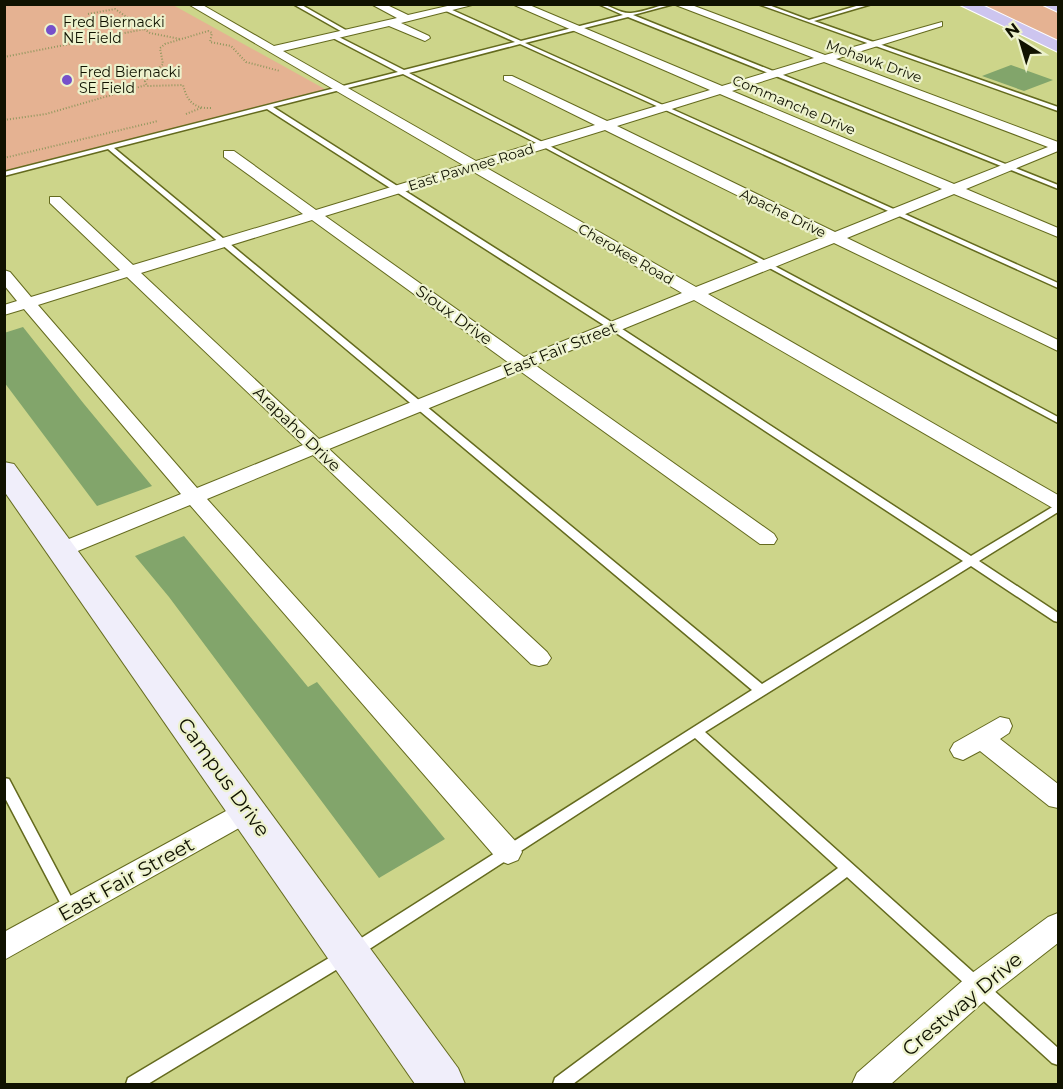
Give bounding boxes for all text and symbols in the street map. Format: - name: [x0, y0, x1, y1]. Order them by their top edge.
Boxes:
- north arrow: [991, 12, 1051, 72]
- place label: Fred Biernacki NE Field: [63, 13, 165, 47]
- text: N: [1001, 19, 1023, 42]
- marker: Fred Biernacki NE Field: [44, 23, 58, 37]
- street label: Mohawk Drive: [824, 35, 924, 87]
- place label: Fred Biernacki SE Field: [79, 63, 181, 97]
- street label: Commanche Drive: [730, 71, 858, 139]
- marker: Fred Biernacki SE Field: [60, 73, 74, 87]
- street label: East Pawnee Road: [406, 139, 536, 195]
- street label: Apache Drive: [737, 184, 829, 242]
- street label: Cherokee Road: [575, 219, 677, 289]
- street label: Sioux Drive: [412, 281, 496, 349]
- street label: East Fair Street: [500, 317, 620, 380]
- street label: Arapaho Drive: [249, 383, 345, 475]
- street label: Campus Drive: [173, 713, 275, 841]
- street label: East Fair Street: [54, 832, 198, 926]
- street label: Crestway Drive: [897, 947, 1027, 1061]

